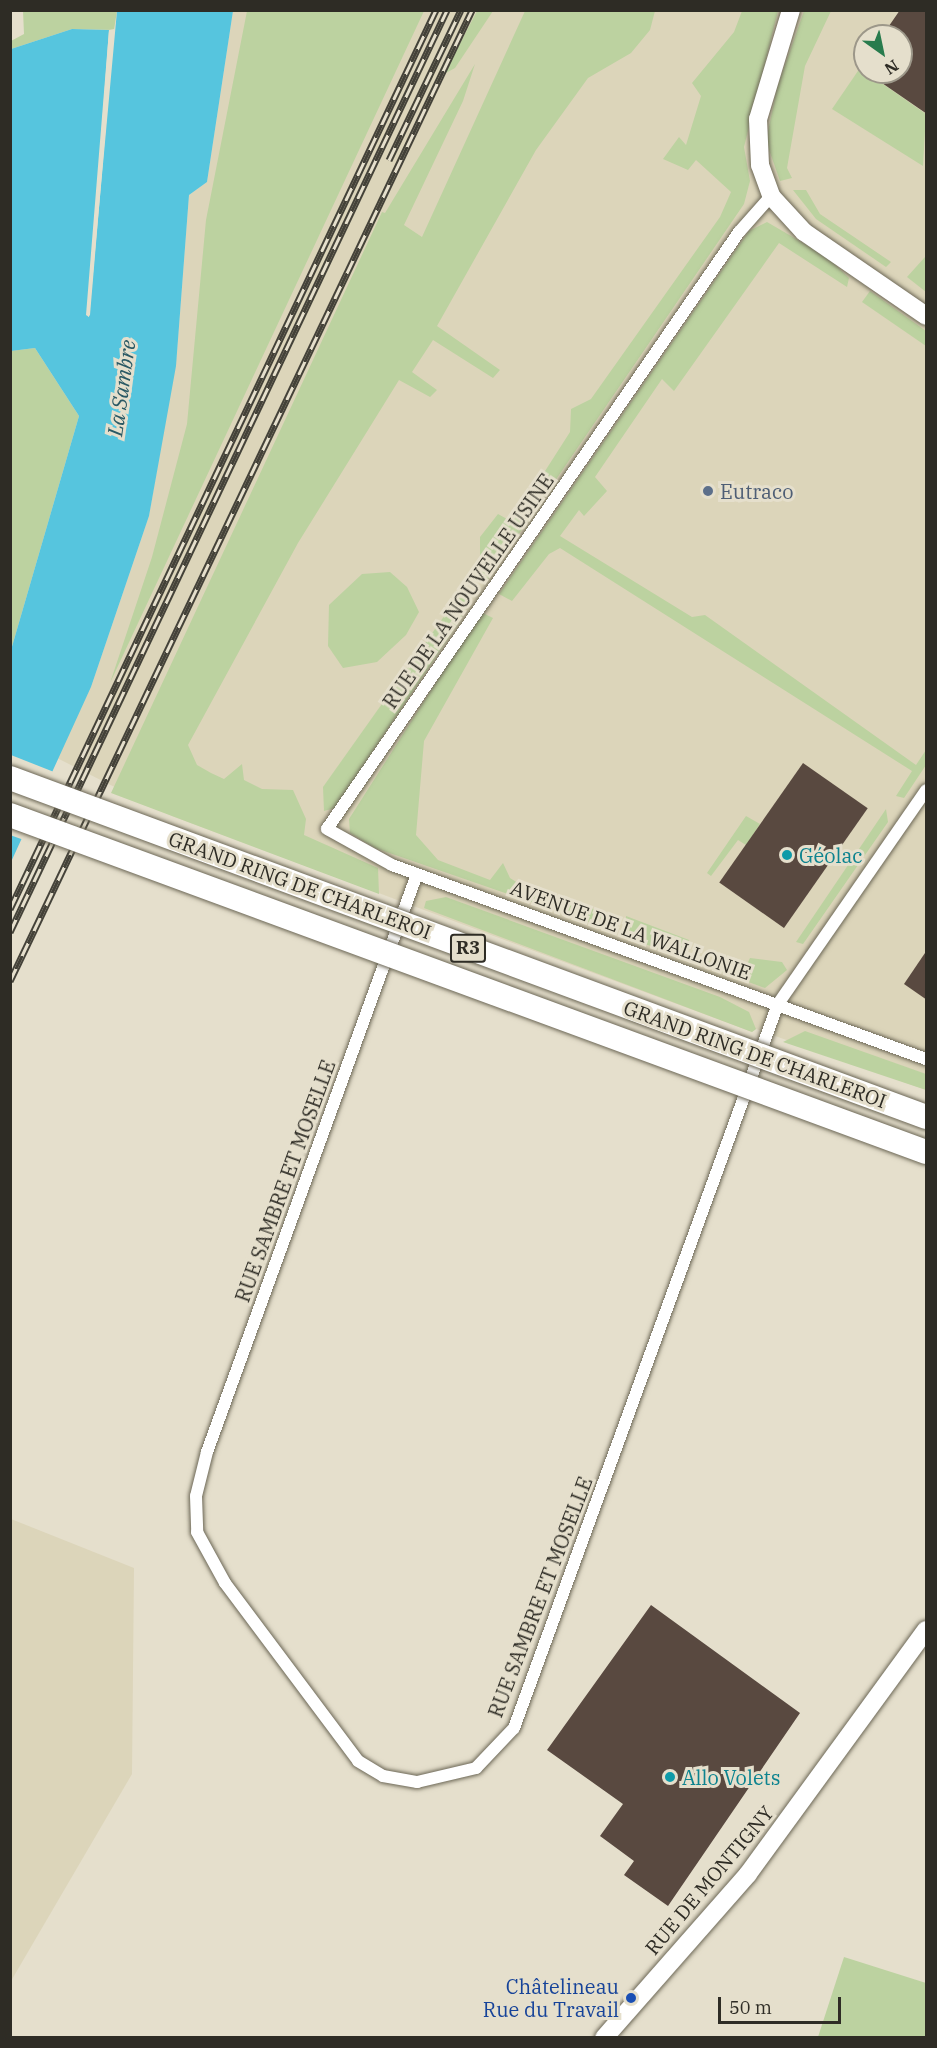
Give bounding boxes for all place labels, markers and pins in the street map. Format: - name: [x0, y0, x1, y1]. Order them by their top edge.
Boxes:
- place label: Eutraco: [720, 479, 793, 503]
- marker: Eutraco: [701, 484, 715, 498]
- place label: Géolac: [799, 843, 863, 867]
- marker: Géolac: [780, 848, 794, 862]
- place label: Allo Volets: [682, 1765, 780, 1789]
- marker: Allo Volets: [663, 1770, 677, 1784]
- place label: Châtelineau Rue du Travail: [483, 1974, 619, 2021]
- marker: Châtelineau Rue du Travail: [624, 1991, 638, 2005]

